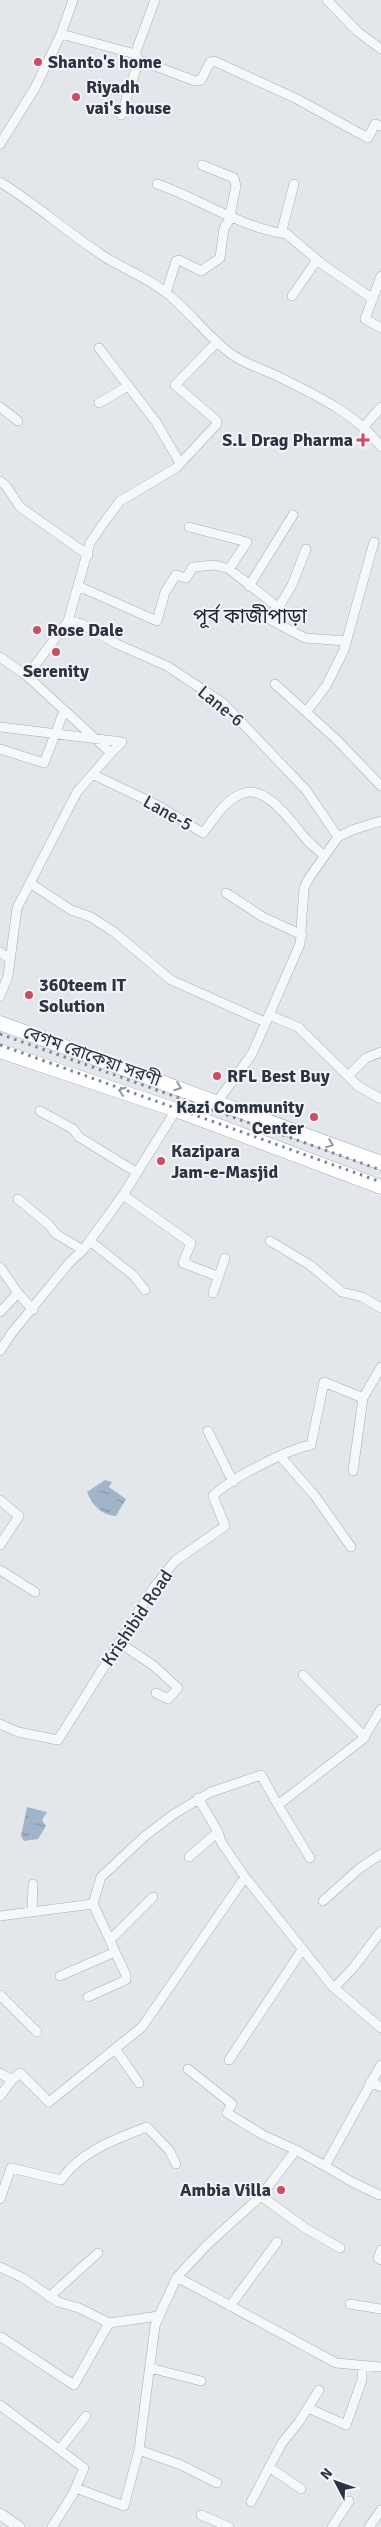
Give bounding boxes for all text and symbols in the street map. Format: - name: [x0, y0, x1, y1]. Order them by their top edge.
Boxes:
- place label: Shanto's home: [48, 51, 162, 73]
- marker: Shanto's home: [32, 56, 44, 68]
- place label: Riyadh vai's house: [85, 76, 171, 119]
- marker: Riyadh vai's house: [70, 91, 82, 103]
- place label: S.L Drag Pharma: [222, 429, 353, 451]
- marker: S.L Drag Pharma: [357, 434, 369, 446]
- district label: পূর্ব কাজীপাড়া: [193, 603, 308, 629]
- place label: Rose Dale: [47, 619, 124, 641]
- marker: Rose Dale: [31, 624, 43, 636]
- marker: Serenity: [50, 646, 62, 658]
- place label: Serenity: [23, 660, 89, 682]
- street label: Lane-6: [193, 681, 249, 731]
- street label: Lane-5: [139, 790, 197, 836]
- place label: 360teem IT Solution: [39, 974, 127, 1017]
- marker: 360teem IT Solution: [23, 989, 35, 1001]
- street label: বেগম রোকেয়া সরণী: [20, 1021, 164, 1091]
- place label: RFL Best Buy: [227, 1065, 330, 1087]
- marker: RFL Best Buy: [211, 1070, 223, 1082]
- one-way arrow: [173, 1081, 181, 1091]
- one-way arrow: [118, 1087, 126, 1097]
- place label: Kazi Community Center: [176, 1096, 305, 1139]
- marker: Kazi Community Center: [308, 1111, 320, 1123]
- one-way arrow: [325, 1138, 334, 1148]
- place label: Kazipara Jam-e-Masjid: [171, 1140, 278, 1183]
- marker: Kazipara Jam-e-Masjid: [155, 1155, 167, 1167]
- street label: Krishibid Road: [97, 1566, 177, 1670]
- place label: Ambia Villa: [180, 2179, 271, 2201]
- marker: Ambia Villa: [275, 2184, 287, 2196]
- north arrow: [311, 2457, 361, 2507]
- text: N: [317, 2465, 336, 2483]

